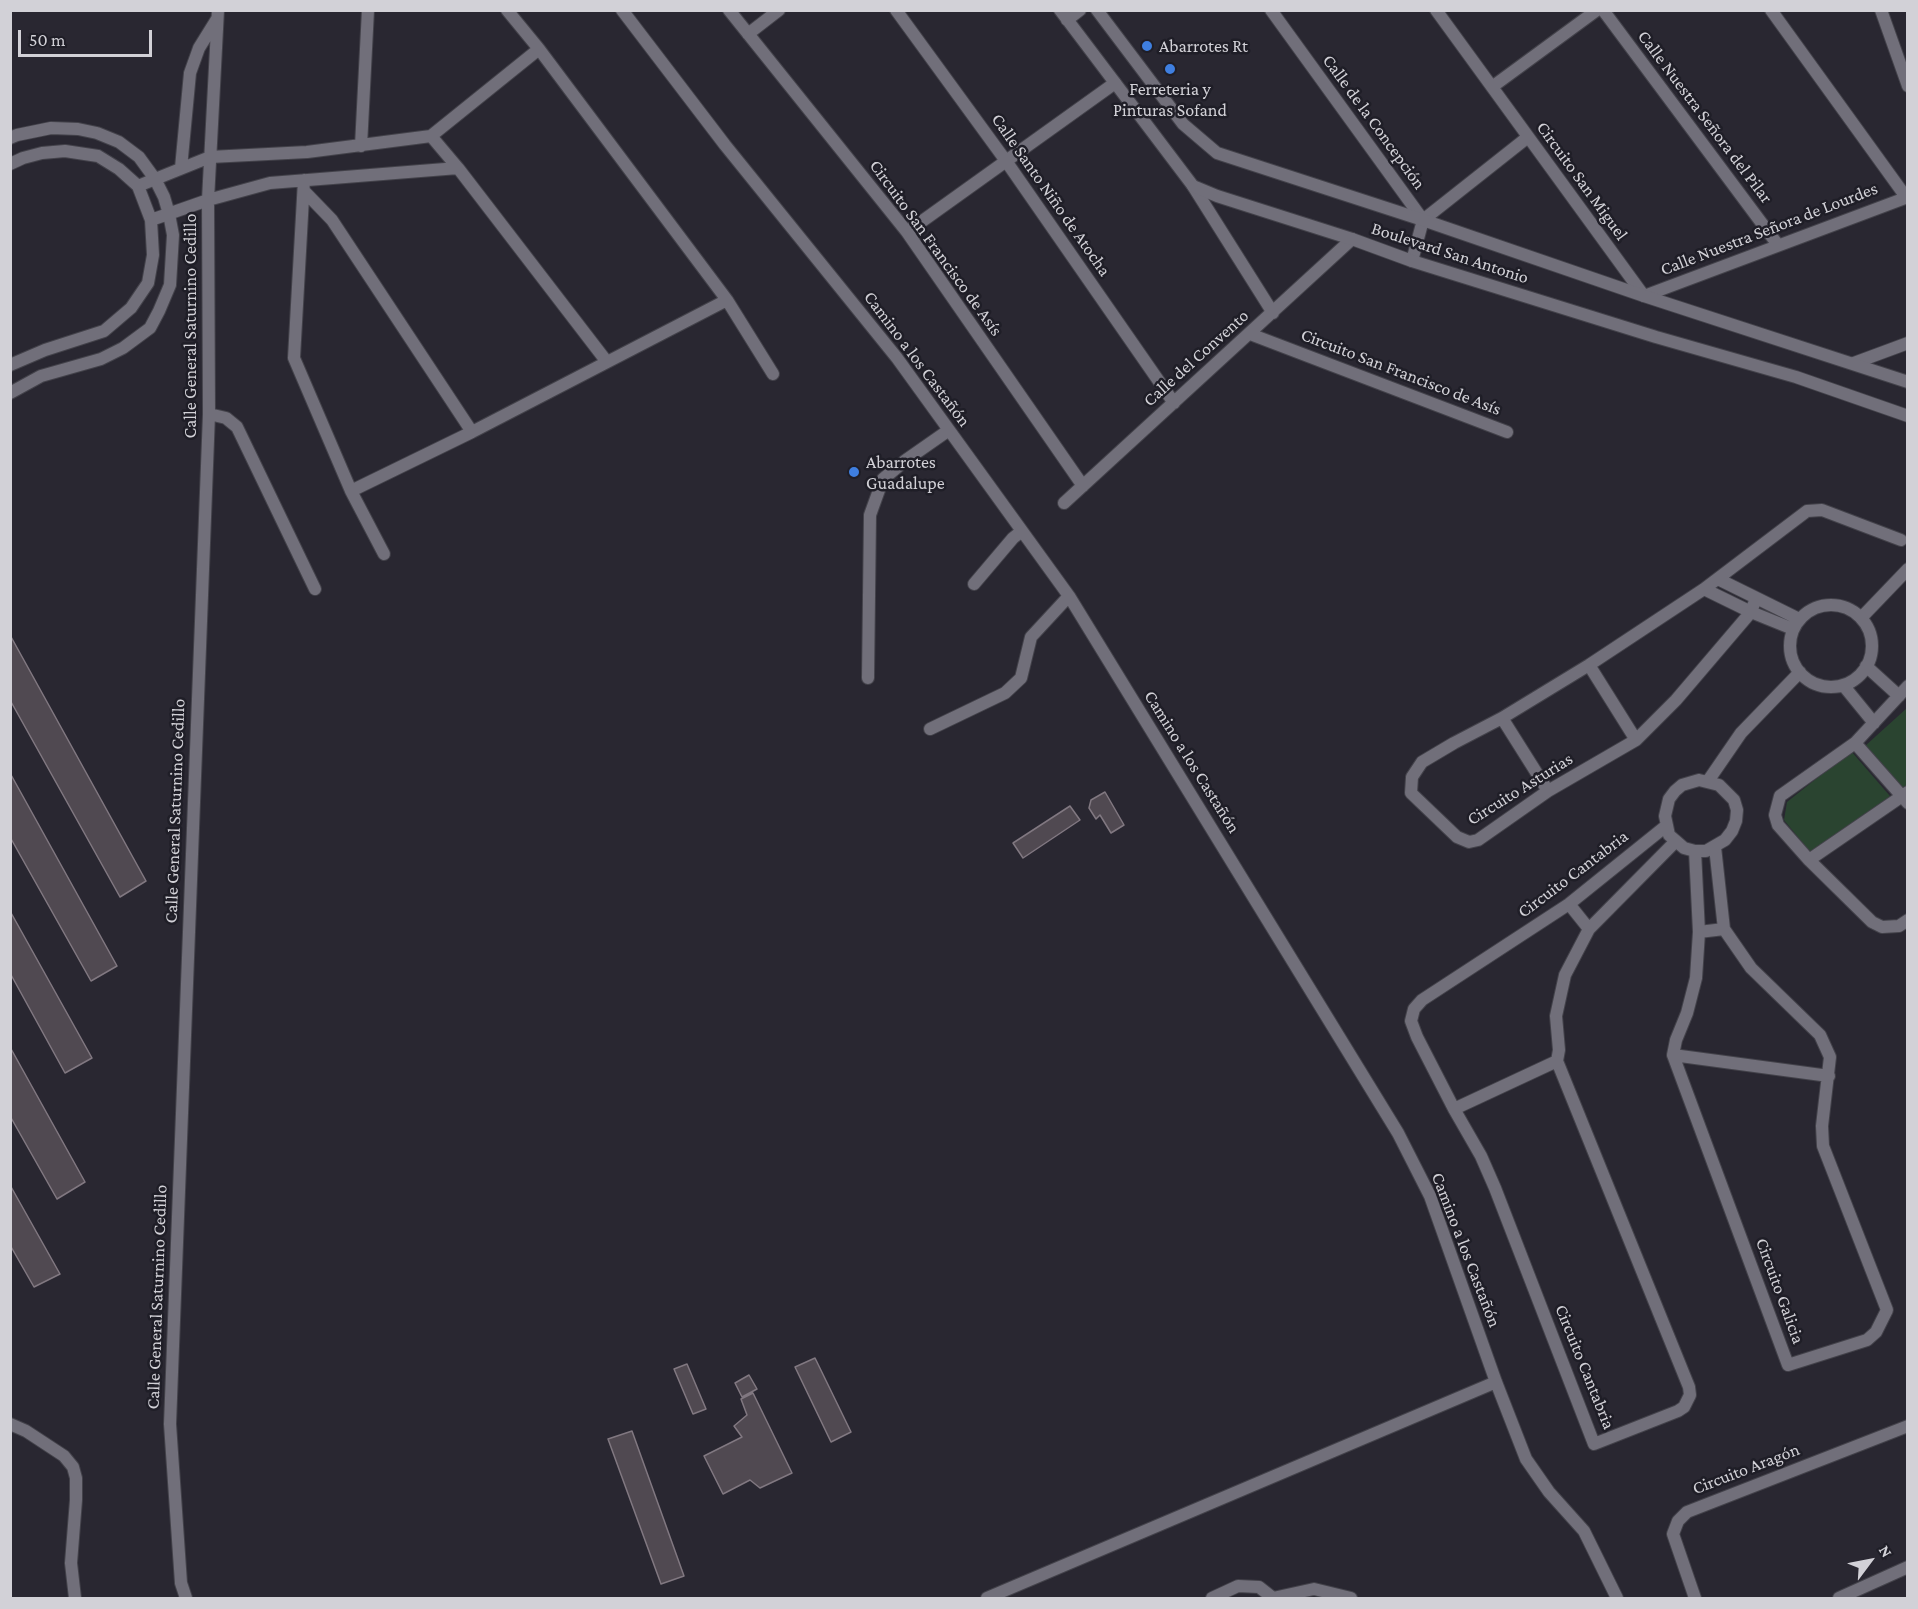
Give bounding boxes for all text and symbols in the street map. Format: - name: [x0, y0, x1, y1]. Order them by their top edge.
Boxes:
- scale bar: [21, 18, 154, 56]
- street label: Calle Nuestra Señora del Pilar: [1633, 26, 1777, 208]
- text: 50 m: [29, 30, 66, 50]
- place label: Abarrotes Rt: [1159, 35, 1248, 57]
- marker: Abarrotes Rt: [1140, 39, 1154, 53]
- street label: Calle de la Concepción: [1318, 50, 1430, 194]
- marker: Ferreteria y Pinturas Sofand: [1163, 62, 1177, 76]
- place label: Ferreteria y Pinturas Sofand: [1113, 78, 1227, 121]
- street label: Calle Santo Niño de Atocha: [987, 109, 1115, 281]
- street label: Circuito San Miguel: [1532, 117, 1632, 245]
- street label: Circuito San Francisco de Asís: [865, 156, 1007, 340]
- street label: Calle Nuestra Señora de Lourdes: [1657, 178, 1881, 280]
- street label: Calle General Saturnino Cedillo: [179, 214, 201, 438]
- street label: Boulevard San Antonio: [1369, 217, 1531, 289]
- street label: Camino a los Castañón: [859, 287, 975, 431]
- street label: Calle del Convento: [1139, 305, 1253, 411]
- street label: Circuito San Francisco de Asís: [1298, 324, 1504, 420]
- place label: Abarrotes Guadalupe: [866, 451, 945, 494]
- marker: Abarrotes Guadalupe: [847, 465, 861, 479]
- street label: Camino a los Castañón: [1139, 687, 1245, 837]
- street label: Calle General Saturnino Cedillo: [160, 698, 190, 924]
- street label: Circuito Asturias: [1463, 748, 1577, 830]
- street label: Circuito Cantabria: [1514, 825, 1632, 923]
- street label: Camino a los Castañón: [1426, 1169, 1506, 1331]
- street label: Calle General Saturnino Cedillo: [142, 1184, 172, 1410]
- street label: Circuito Galicia: [1751, 1235, 1809, 1347]
- street label: Circuito Cantabria: [1550, 1301, 1620, 1433]
- street label: Circuito Aragón: [1689, 1439, 1803, 1499]
- north arrow: [1840, 1531, 1900, 1591]
- text: N: [1876, 1542, 1896, 1560]

